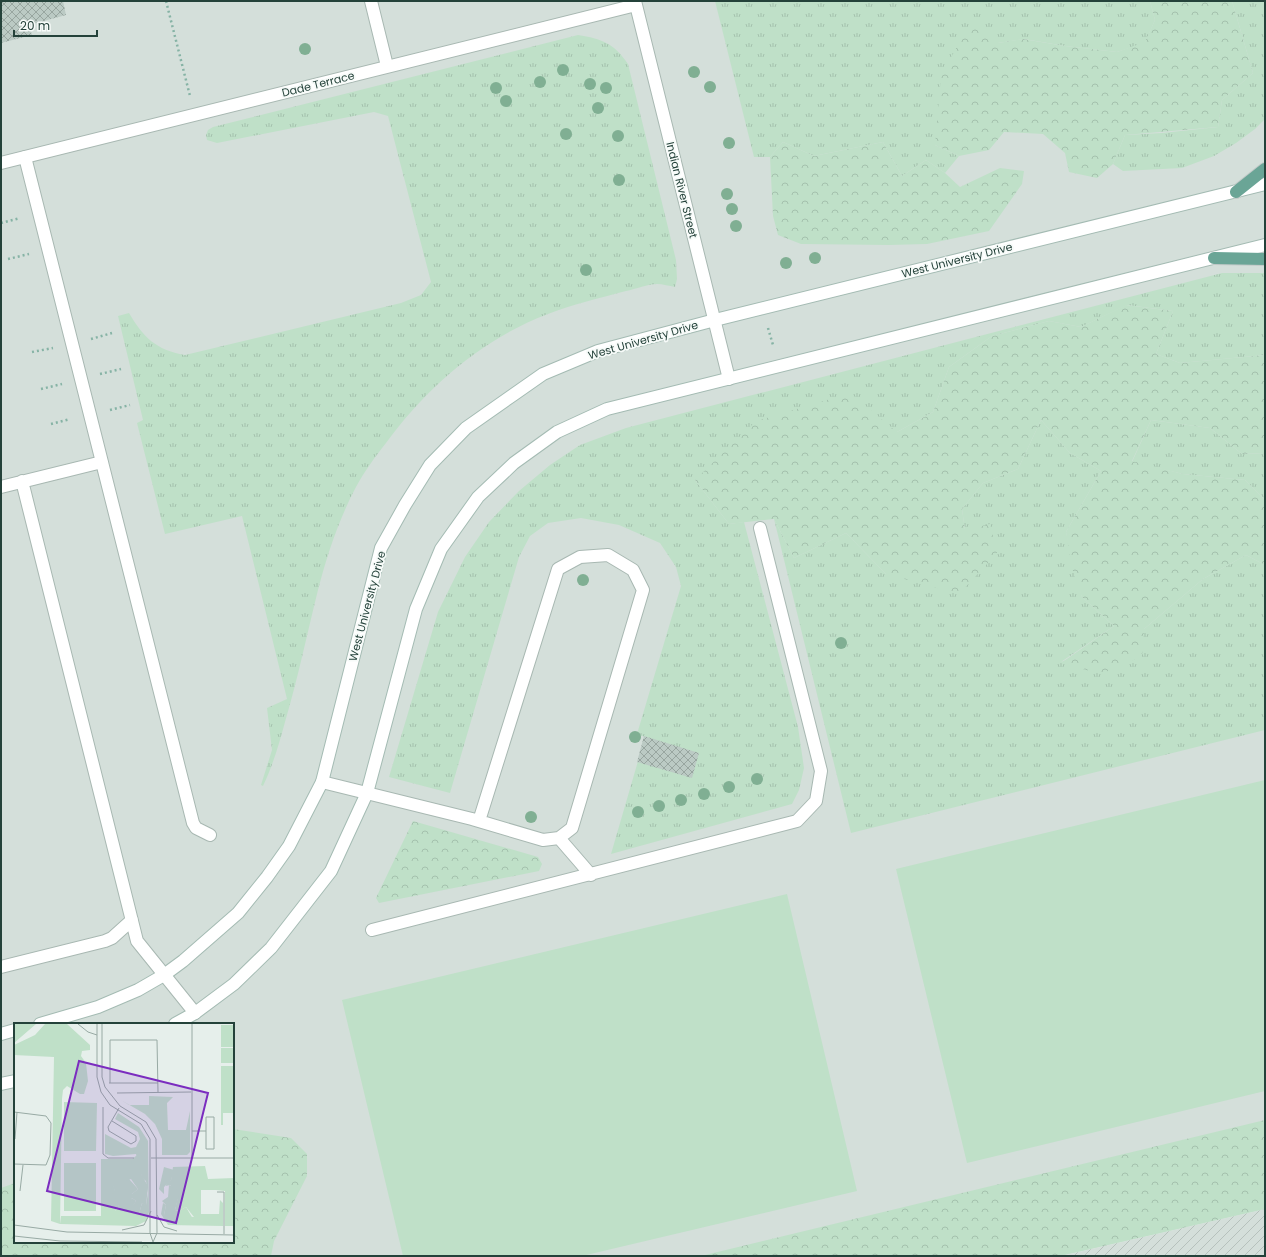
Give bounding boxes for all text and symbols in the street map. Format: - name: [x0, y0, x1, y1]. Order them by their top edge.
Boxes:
- scale bar: [14, 12, 97, 38]
- text: 20 m: [20, 17, 50, 34]
- street label: Dade Terrace: [280, 67, 356, 101]
- street label: Indian River Street: [662, 140, 702, 240]
- street label: West University Drive: [900, 238, 1014, 282]
- street label: West University Drive: [586, 317, 700, 363]
- street label: West University Drive: [345, 549, 389, 663]
- inset map: [14, 1023, 234, 1243]

